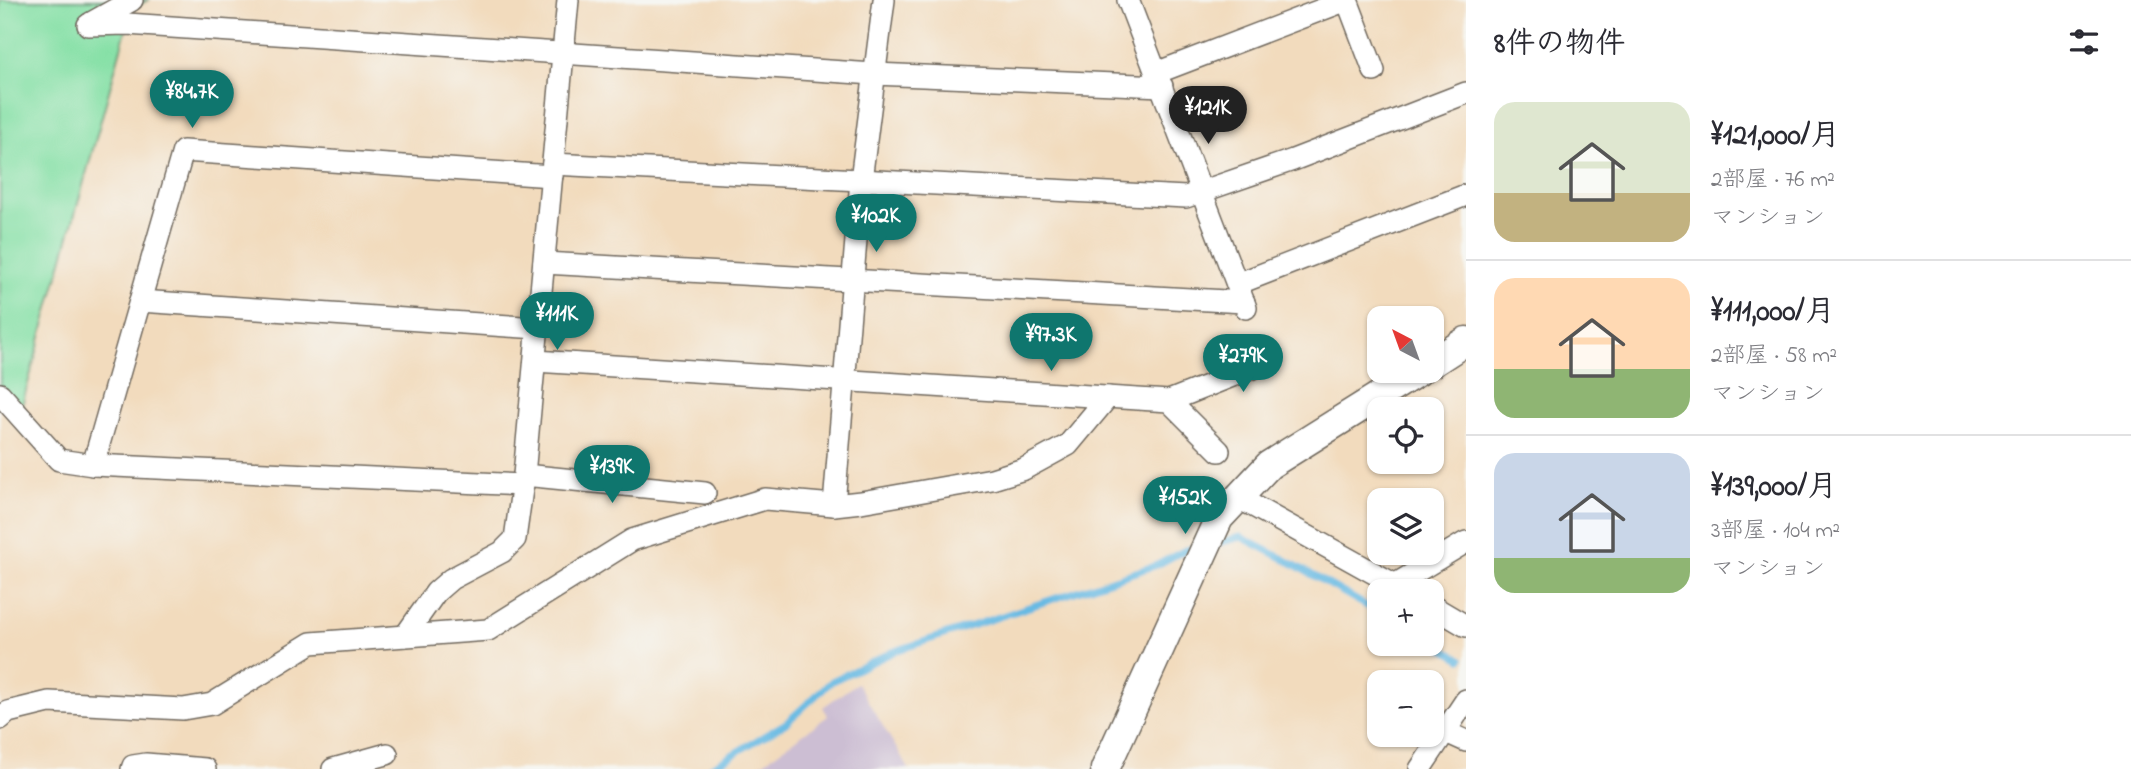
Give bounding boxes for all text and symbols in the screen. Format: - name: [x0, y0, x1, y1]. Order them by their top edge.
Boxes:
- text: 8件の物件: [1494, 23, 1625, 67]
- icon: filters: [2065, 23, 2103, 61]
- pin: ¥84.7K: [135, 71, 249, 130]
- text: ¥84.7K: [166, 76, 218, 109]
- pin: ¥121K: [1159, 86, 1257, 146]
- text: ¥121K: [1185, 92, 1231, 125]
- text: ¥121,000/月: [1711, 115, 1840, 159]
- icon: home: [1550, 130, 1634, 214]
- text: 2部屋 · 76 m²: [1711, 164, 1835, 197]
- pin: ¥102K: [827, 194, 925, 254]
- text: ¥102K: [852, 200, 900, 233]
- text: マンション: [1711, 202, 1825, 235]
- text: ¥111,000/月: [1711, 291, 1835, 335]
- pin: ¥111K: [508, 292, 606, 352]
- text: ¥111K: [536, 298, 578, 331]
- north arrow: [1367, 306, 1444, 383]
- map controls: [1367, 306, 1444, 747]
- icon: home: [1550, 306, 1634, 390]
- pin: ¥97.3K: [994, 314, 1108, 373]
- text: ¥97.3K: [1026, 319, 1076, 352]
- pin: ¥279K: [1194, 334, 1292, 394]
- text: ¥279K: [1219, 340, 1267, 373]
- text: 2部屋 · 58 m²: [1711, 340, 1837, 373]
- text: マンション: [1711, 378, 1825, 411]
- button: locate: [1367, 397, 1444, 474]
- pin: ¥139K: [563, 446, 661, 505]
- text: ¥139K: [590, 451, 634, 484]
- text: ¥139,000/月: [1711, 466, 1837, 510]
- pin: ¥152K: [1136, 476, 1234, 536]
- icon: home: [1550, 481, 1634, 565]
- text: ¥152K: [1159, 482, 1211, 515]
- button: layers: [1367, 488, 1444, 565]
- text: 3部屋 · 104 m²: [1711, 515, 1840, 548]
- text: マンション: [1711, 553, 1825, 586]
- button: +: [1367, 579, 1444, 656]
- button: −: [1367, 670, 1444, 747]

